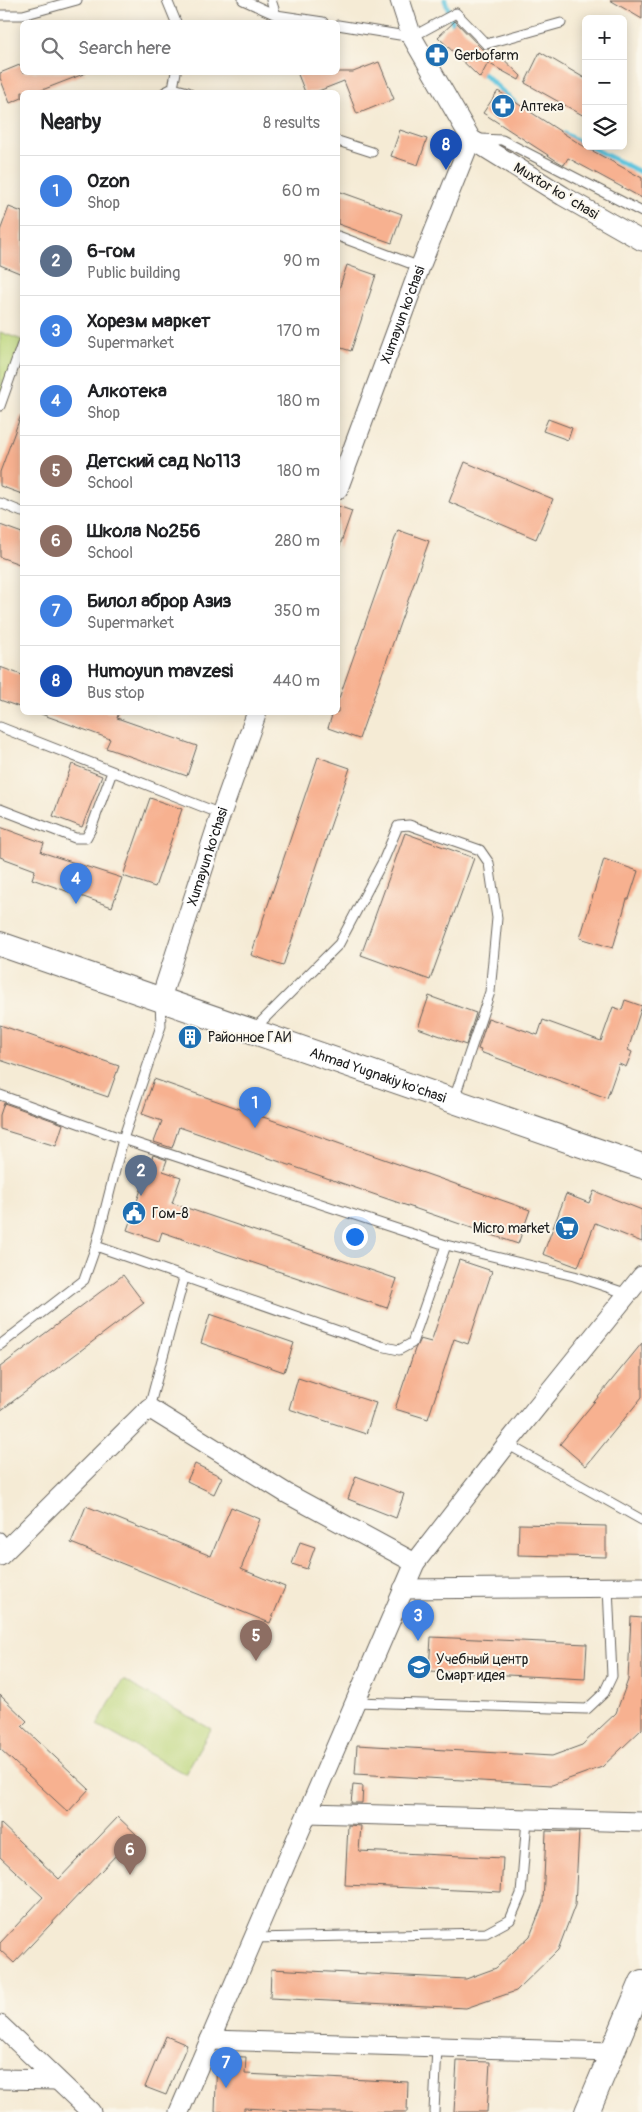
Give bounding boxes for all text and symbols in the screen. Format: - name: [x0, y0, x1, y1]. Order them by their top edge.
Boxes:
- map controls: [582, 15, 627, 150]
- button: +: [582, 15, 627, 60]
- search box: [20, 20, 340, 75]
- icon: search: [38, 34, 66, 62]
- text: Search here: [78, 36, 171, 60]
- pharmacy icon: Gerbofarm: [424, 42, 450, 68]
- place label: Gerbofarm: [454, 47, 519, 64]
- button: −: [582, 60, 627, 105]
- pharmacy icon: Аптека: [490, 93, 516, 119]
- place label: Аптека: [520, 98, 564, 115]
- button: layers: [582, 105, 627, 150]
- text: Nearby: [40, 109, 101, 136]
- text: 8 results: [263, 113, 320, 133]
- pin: 8: [430, 129, 462, 170]
- street label: Muxtor koʻchasi: [510, 159, 602, 223]
- text: Ozon: [87, 169, 130, 193]
- text: 1: [53, 181, 59, 201]
- text: 60 m: [282, 181, 320, 201]
- text: Shop: [87, 193, 120, 213]
- text: 6-гом: [87, 239, 135, 263]
- text: 2: [52, 251, 60, 271]
- text: 90 m: [283, 251, 320, 271]
- text: Public building: [87, 263, 180, 283]
- street label: Xumayun ko'chasi: [377, 263, 428, 366]
- text: Хорезм маркет: [87, 309, 211, 333]
- text: 3: [52, 321, 60, 341]
- text: 170 m: [277, 321, 320, 341]
- text: Supermarket: [87, 333, 174, 353]
- text: Алкотека: [87, 379, 167, 403]
- text: 4: [51, 391, 61, 411]
- text: 180 m: [277, 391, 320, 411]
- text: Shop: [87, 403, 120, 423]
- text: Детский сад №113: [87, 449, 241, 473]
- text: 5: [52, 461, 60, 481]
- text: 180 m: [277, 461, 320, 481]
- text: School: [87, 473, 133, 493]
- text: Школа №256: [87, 519, 201, 543]
- text: 6: [51, 531, 61, 551]
- text: 280 m: [274, 531, 320, 551]
- text: School: [87, 543, 133, 563]
- text: Билол аброр Азиз: [87, 589, 232, 613]
- text: 7: [52, 601, 60, 621]
- text: 350 m: [274, 601, 320, 621]
- text: Supermarket: [87, 613, 174, 633]
- text: Humoyun mavzesi: [87, 659, 233, 683]
- text: 8: [52, 671, 60, 691]
- text: 440 m: [273, 671, 320, 691]
- text: Bus stop: [87, 683, 145, 703]
- street label: Xumayun ko'chasi: [183, 804, 231, 908]
- pin: 4: [60, 863, 92, 904]
- building icon: Районное ГАИ: [177, 1024, 203, 1050]
- place label: Районное ГАИ: [208, 1029, 291, 1046]
- street label: Ahmad Yugnakiy ko'chasi: [308, 1043, 449, 1106]
- pin: 1: [239, 1087, 271, 1128]
- pin: 2: [125, 1155, 157, 1196]
- public building icon: Гом-8: [121, 1200, 147, 1226]
- place label: Гом-8: [152, 1205, 188, 1222]
- supermarket icon: Micro market: [554, 1215, 580, 1241]
- place label: Micro market: [473, 1220, 550, 1237]
- your location: [342, 1224, 368, 1250]
- pin: 3: [402, 1600, 434, 1641]
- pin: 5: [240, 1620, 272, 1661]
- place label: Учебный центр Смарт идея: [436, 1651, 529, 1684]
- school or university icon: Учебный центр Смарт идея: [406, 1654, 432, 1680]
- pin: 6: [114, 1834, 146, 1875]
- pin: 7: [210, 2047, 242, 2088]

